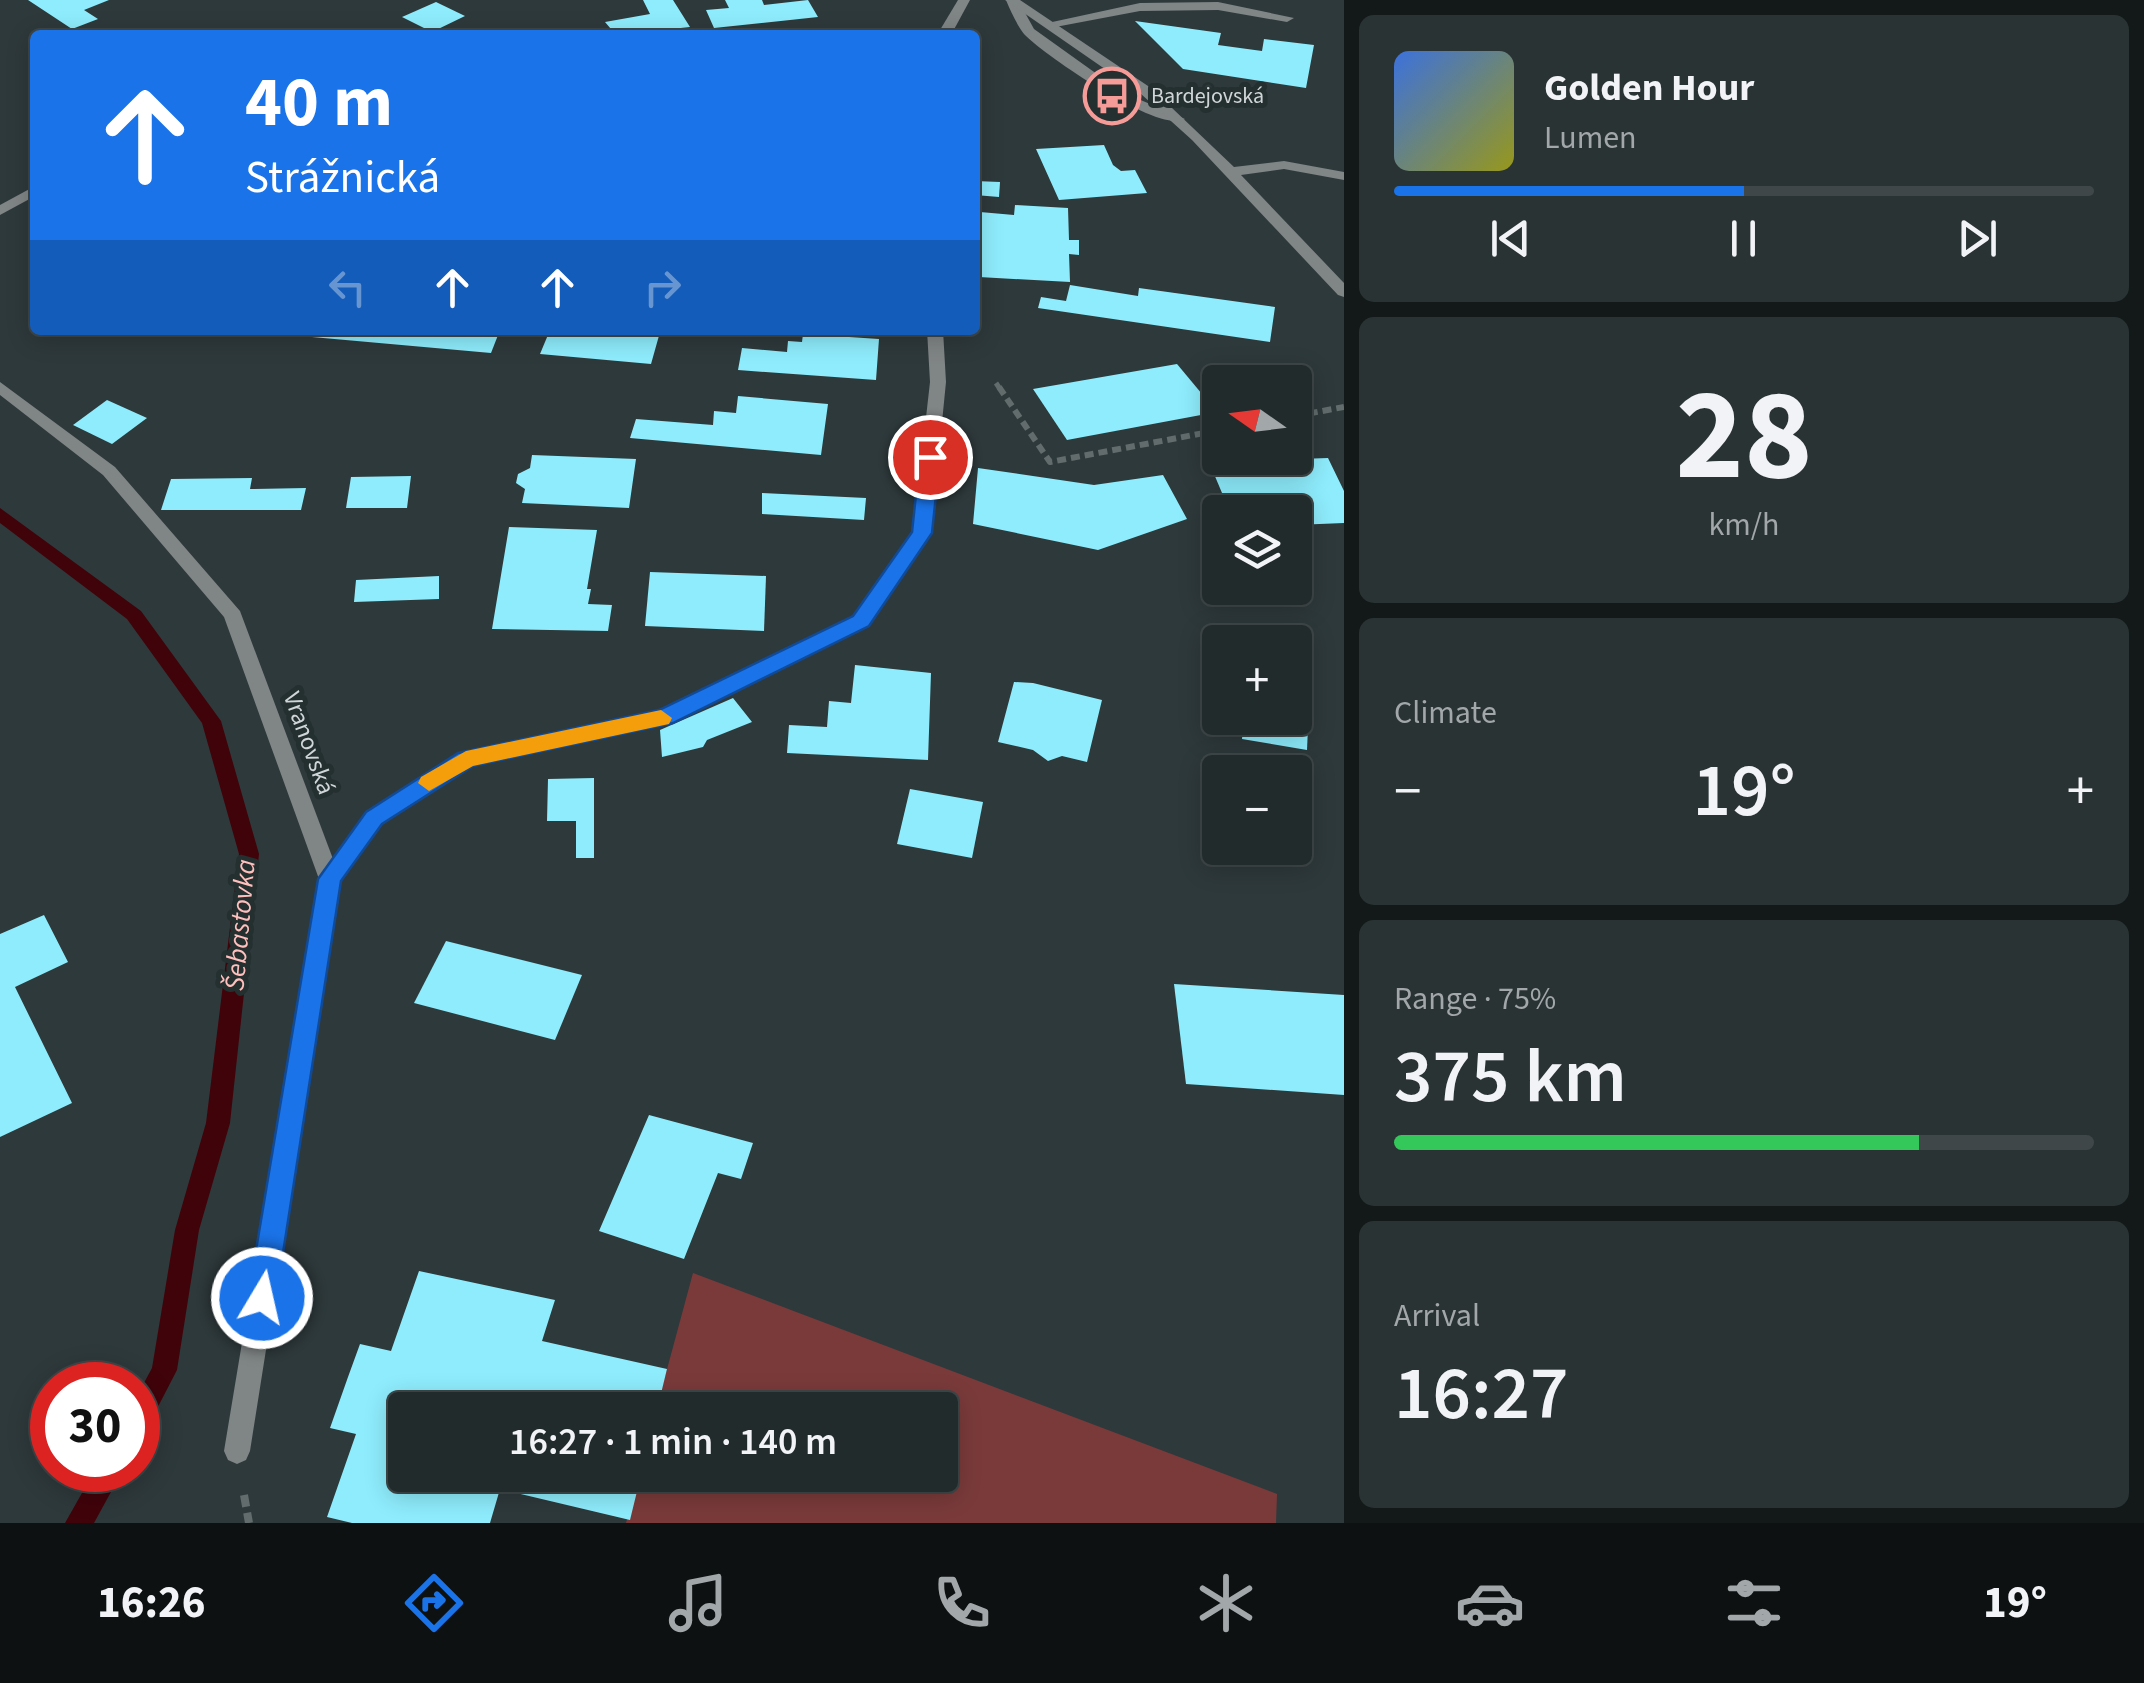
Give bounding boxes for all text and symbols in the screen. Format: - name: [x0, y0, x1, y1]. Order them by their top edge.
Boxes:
- text: 40 m: [245, 53, 393, 153]
- text: Golden Hour: [1544, 61, 1754, 115]
- bus stop icon: Bardejovská: [1082, 66, 1142, 126]
- icon: ahead: [80, 70, 210, 200]
- place label: Bardejovská: [1151, 80, 1264, 112]
- text: Lumen: [1544, 115, 1637, 161]
- text: Strážnická: [245, 146, 440, 210]
- icon: previous: [1483, 211, 1538, 266]
- icon: pause: [1716, 211, 1771, 266]
- icon: next: [1950, 211, 2005, 266]
- icon: left: [320, 260, 375, 315]
- icon: ahead: [425, 260, 480, 315]
- icon: ahead: [530, 260, 585, 315]
- icon: right: [635, 260, 690, 315]
- text: 28: [1675, 344, 1813, 529]
- north arrow: [1202, 365, 1312, 475]
- map controls: [1202, 365, 1312, 865]
- pin: [888, 415, 973, 500]
- icon: arrive: [903, 430, 958, 485]
- button: layers: [1202, 495, 1312, 605]
- text: km/h: [1709, 502, 1779, 548]
- button: +: [1202, 625, 1312, 735]
- street label: Vranovská: [274, 687, 344, 799]
- text: Climate: [1394, 690, 1497, 736]
- text: 19°: [1692, 738, 1796, 845]
- text: −: [1394, 753, 1421, 831]
- text: +: [2067, 753, 2094, 831]
- button: −: [1202, 755, 1312, 865]
- water label: Šebastovka: [214, 857, 266, 993]
- text: Range · 75%: [1394, 976, 1556, 1022]
- text: 375 km: [1394, 1024, 1627, 1131]
- position arrow: [210, 1246, 314, 1350]
- text: Arrival: [1394, 1293, 1480, 1339]
- text: 16:27: [1394, 1341, 1569, 1448]
- speed limit sign: 30: [30, 1362, 160, 1492]
- text: 16:27 · 1 min · 140 m: [509, 1415, 837, 1469]
- icon: directions: [399, 1568, 469, 1638]
- icon: music: [663, 1568, 733, 1638]
- icon: phone: [927, 1568, 997, 1638]
- icon: climate: [1191, 1568, 1261, 1638]
- icon: car: [1455, 1568, 1525, 1638]
- icon: filters: [1719, 1568, 1789, 1638]
- text: 16:26: [97, 1571, 206, 1635]
- text: 19°: [1983, 1571, 2047, 1635]

